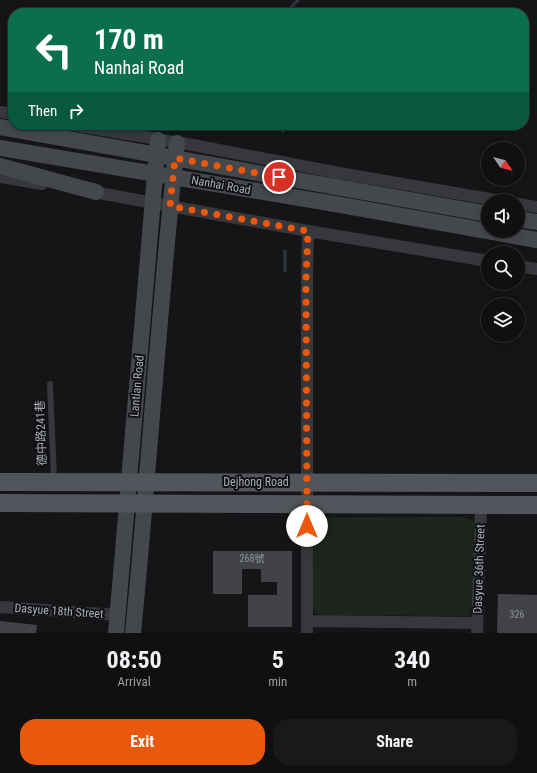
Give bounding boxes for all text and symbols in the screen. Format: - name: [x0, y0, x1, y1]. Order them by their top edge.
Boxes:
- text: 170 m: [94, 23, 164, 56]
- icon: left: [28, 24, 80, 76]
- text: Nanhai Road: [94, 57, 184, 78]
- icon: right: [65, 100, 87, 122]
- text: Then: [28, 102, 57, 120]
- north arrow: [481, 142, 525, 186]
- map controls: [481, 142, 525, 342]
- pin: [262, 160, 296, 194]
- icon: arrive: [268, 166, 290, 188]
- street label: Nanhai Road: [190, 173, 252, 197]
- button: sound: [481, 194, 525, 238]
- button: search: [481, 246, 525, 290]
- button: layers: [481, 298, 525, 342]
- street label: Lantian Road: [127, 354, 147, 417]
- street label: 德中路241巷: [33, 400, 49, 466]
- street label: Dejhong Road: [223, 475, 289, 489]
- position arrow: [286, 505, 328, 547]
- street label: Dasyue 36th Street: [470, 524, 488, 614]
- house number: 268號: [240, 553, 264, 564]
- street label: Dasyue 18th Street: [14, 601, 104, 621]
- house number: 326: [510, 609, 524, 620]
- text: 08:50: [107, 646, 162, 674]
- text: 5: [272, 646, 284, 674]
- text: 340: [394, 646, 430, 674]
- text: Arrival: [118, 674, 151, 689]
- text: min: [268, 674, 287, 689]
- text: m: [407, 674, 417, 689]
- button: Exit: [20, 719, 265, 765]
- button: Share: [273, 719, 517, 765]

